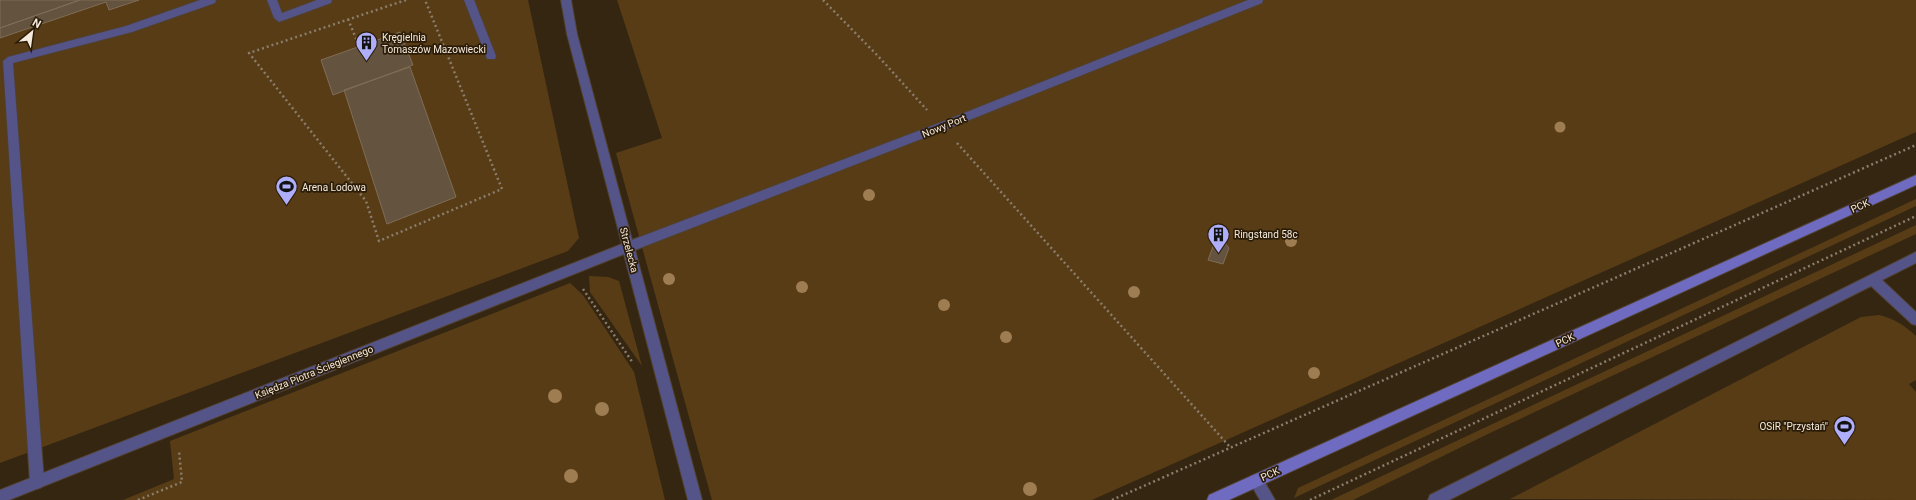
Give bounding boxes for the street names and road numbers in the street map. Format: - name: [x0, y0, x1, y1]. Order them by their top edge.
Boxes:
- street label: Nowy Port: [920, 112, 968, 140]
- street label: PCK: [1849, 197, 1872, 215]
- street label: Strzelecka: [618, 226, 640, 274]
- street label: PCK: [1554, 331, 1577, 349]
- street label: Księdza Piotra Ściegiennego: [253, 342, 375, 401]
- street label: PCK: [1259, 465, 1282, 483]

